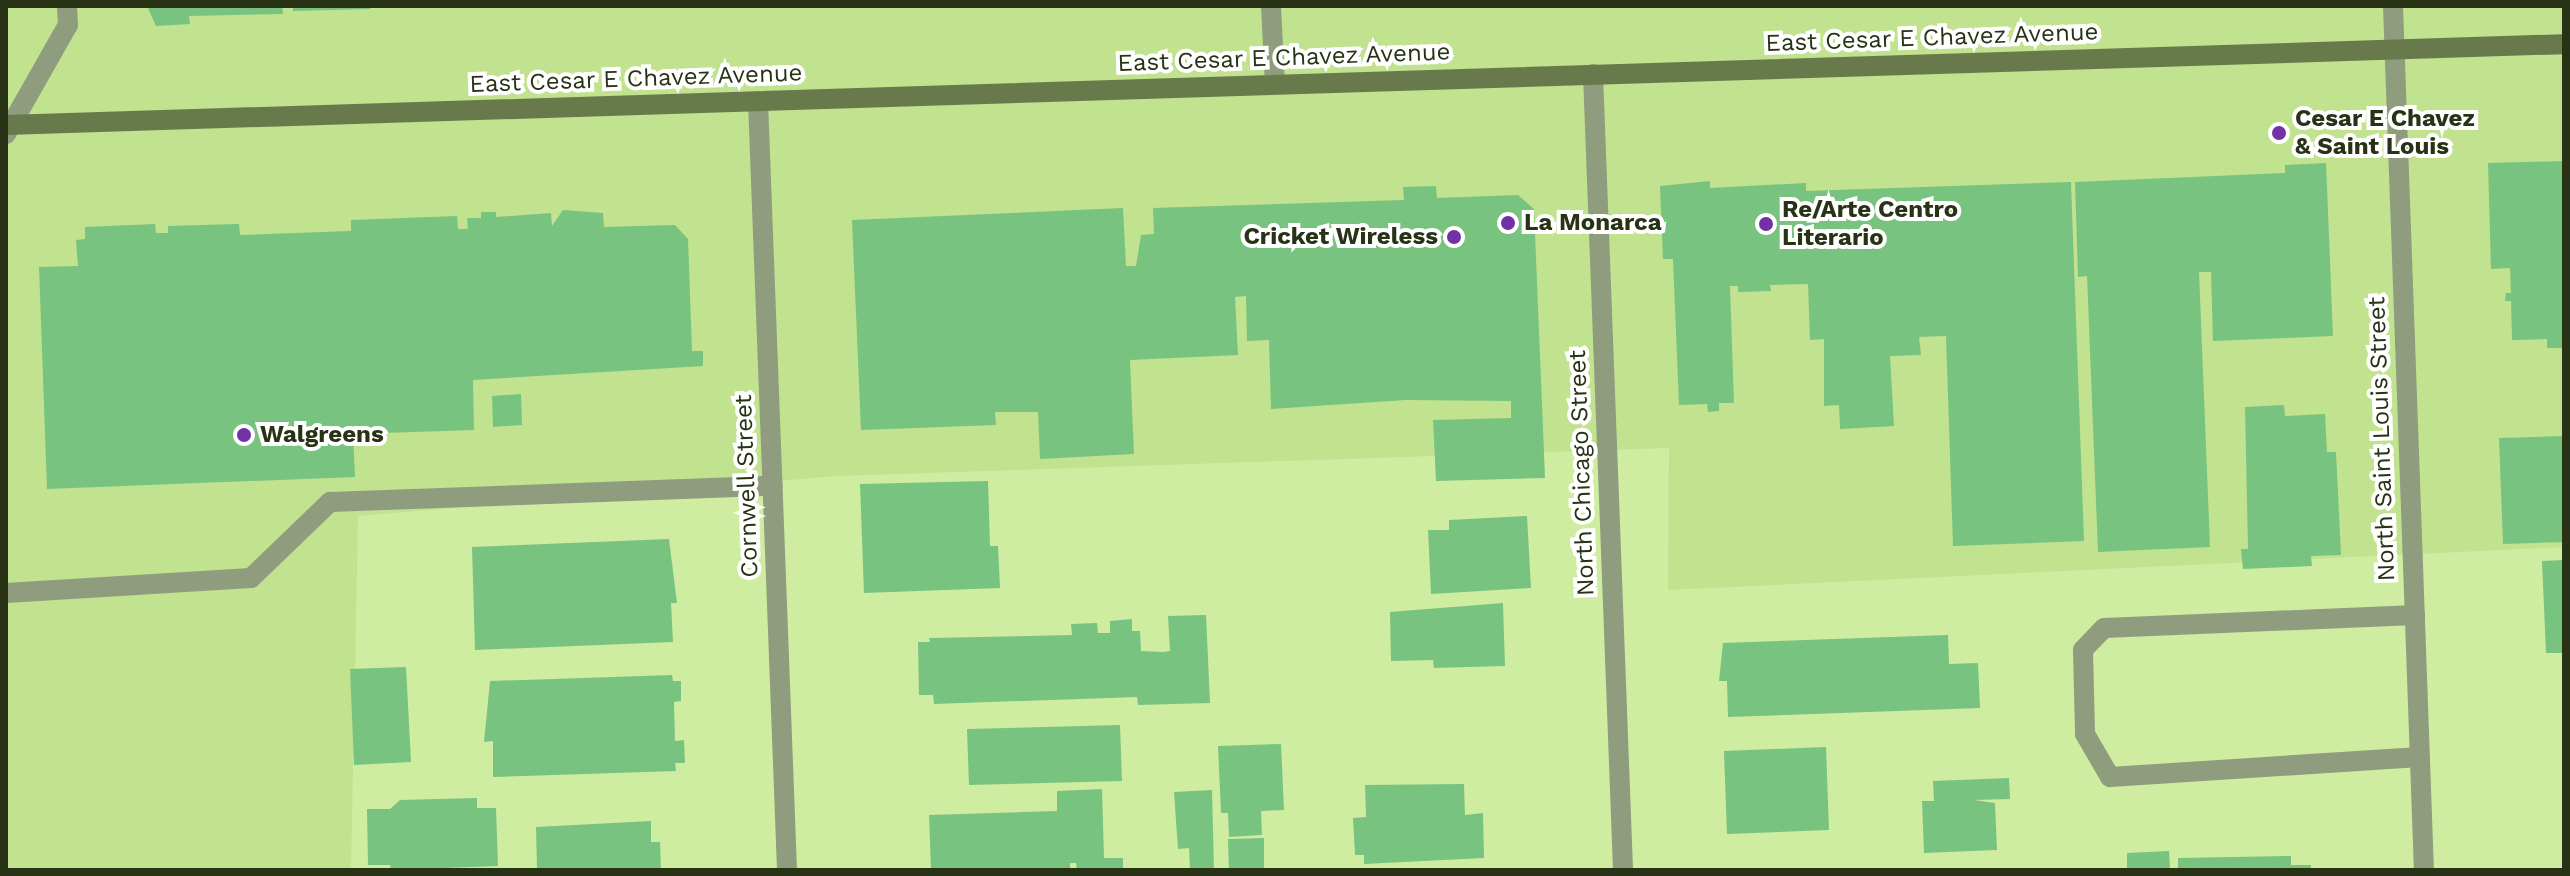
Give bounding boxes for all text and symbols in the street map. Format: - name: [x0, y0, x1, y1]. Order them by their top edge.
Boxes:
- street label: East Cesar E Chavez Avenue: [1764, 18, 2100, 58]
- street label: East Cesar E Chavez Avenue: [1116, 38, 1452, 78]
- street label: East Cesar E Chavez Avenue: [468, 59, 804, 99]
- place label: Cesar E Chavez & Saint Louis: [2295, 105, 2475, 161]
- marker: Cesar E Chavez & Saint Louis: [2270, 124, 2288, 142]
- place label: Re/Arte Centro Literario: [1782, 196, 1958, 252]
- place label: La Monarca: [1524, 209, 1662, 237]
- marker: La Monarca: [1499, 214, 1517, 232]
- marker: Re/Arte Centro Literario: [1757, 215, 1775, 233]
- place label: Cricket Wireless: [1243, 223, 1438, 251]
- marker: Cricket Wireless: [1445, 228, 1463, 246]
- street label: North Saint Louis Street: [2363, 296, 2401, 582]
- street label: North Chicago Street: [1563, 349, 1601, 597]
- street label: Cornwell Street: [729, 394, 765, 578]
- place label: Walgreens: [260, 421, 384, 449]
- marker: Walgreens: [235, 426, 253, 444]

